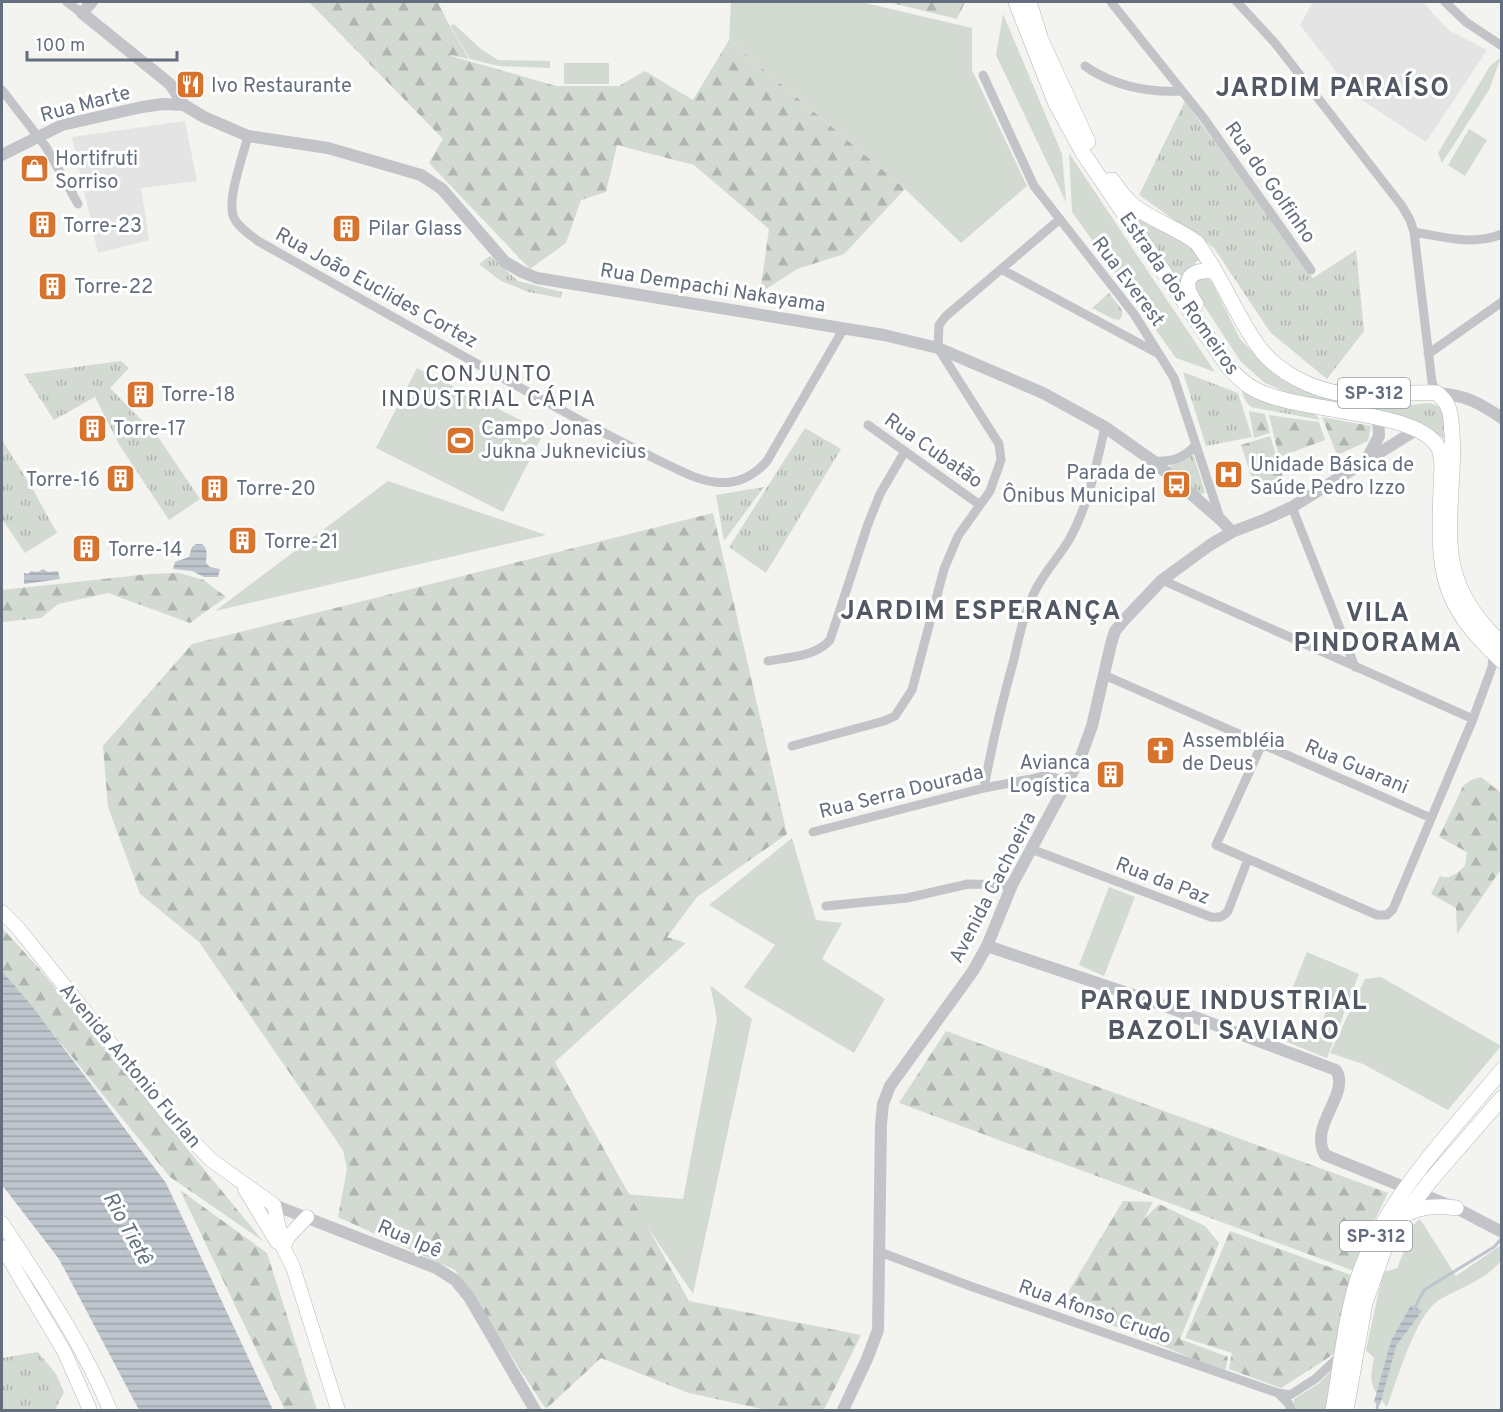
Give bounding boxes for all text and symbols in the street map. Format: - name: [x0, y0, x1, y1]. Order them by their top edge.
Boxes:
- scale bar: [27, 24, 177, 62]
- text: 100 m: [36, 35, 85, 58]
- restaurant icon: Ivo Restaurante: [174, 69, 206, 101]
- district label: JARDIM PARAÍSO: [1215, 71, 1451, 106]
- place label: Ivo Restaurante: [211, 74, 352, 100]
- street label: Rua Marte: [38, 80, 133, 129]
- street label: Rua do Golfinho: [1218, 117, 1321, 249]
- place label: Hortifruti Sorriso: [55, 147, 138, 196]
- shop icon: Hortifruti Sorriso: [18, 153, 50, 185]
- street label: Estrada dos Romeiros: [1112, 208, 1244, 381]
- building icon: Torre-23: [26, 209, 58, 241]
- building icon: Pilar Glass: [331, 212, 363, 244]
- place label: Torre-23: [63, 214, 142, 240]
- place label: Pilar Glass: [368, 217, 462, 243]
- street label: Rua João Euclides Cortez: [270, 222, 482, 355]
- street label: Rua Everest: [1085, 232, 1170, 332]
- street label: Rua Dempachi Nakayama: [598, 258, 827, 320]
- building icon: Torre-22: [37, 270, 69, 302]
- place label: Torre-22: [74, 275, 153, 301]
- district label: CONJUNTO INDUSTRIAL CÁPIA: [381, 362, 597, 414]
- building icon: Torre-18: [124, 378, 156, 410]
- road number: SP-312: [1338, 378, 1410, 408]
- place label: Torre-18: [161, 383, 236, 409]
- street label: Rua Cubatão: [878, 408, 987, 495]
- building icon: Torre-17: [76, 412, 108, 444]
- place label: Torre-17: [113, 417, 186, 443]
- place label: Campo Jonas Jukna Juknevicius: [481, 417, 646, 466]
- sports icon: Campo Jonas Jukna Juknevicius: [444, 424, 476, 456]
- place label: Unidade Básica de Saúde Pedro Izzo: [1250, 453, 1414, 502]
- hospital icon: Unidade Básica de Saúde Pedro Izzo: [1213, 459, 1245, 491]
- place label: Parada de Ônibus Municipal: [1002, 461, 1156, 510]
- building icon: Torre-16: [105, 463, 137, 495]
- place label: Torre-16: [26, 468, 100, 494]
- bus stop icon: Parada de Ônibus Municipal: [1161, 468, 1193, 500]
- building icon: Torre-20: [199, 472, 231, 504]
- place label: Torre-20: [236, 477, 316, 503]
- building icon: Torre-21: [227, 525, 259, 557]
- place label: Torre-21: [264, 530, 339, 556]
- building icon: Torre-14: [71, 533, 103, 565]
- place label: Torre-14: [108, 538, 182, 564]
- district label: JARDIM ESPERANÇA: [840, 596, 1122, 629]
- district label: VILA PINDORAMA: [1294, 598, 1462, 661]
- place label: Assembléia de Deus: [1182, 729, 1285, 778]
- street label: Rua Guarani: [1300, 734, 1412, 801]
- church icon: Assembléia de Deus: [1145, 735, 1177, 767]
- place label: Avianca Logística: [1009, 751, 1090, 800]
- building icon: Avianca Logística: [1095, 758, 1127, 790]
- street label: Rua Serra Dourada: [817, 760, 986, 826]
- street label: Avenida Cachoeira: [944, 808, 1043, 968]
- street label: Rua da Paz: [1111, 852, 1213, 912]
- street label: Avenida Antonio Furlan: [53, 978, 206, 1154]
- district label: PARQUE INDUSTRIAL BAZOLI SAVIANO: [1080, 986, 1368, 1049]
- water label: Rio Tietê: [96, 1188, 158, 1271]
- street label: Rua Ipê: [373, 1215, 445, 1265]
- road number: SP-312: [1340, 1221, 1412, 1251]
- street label: Rua Afonso Crudo: [1015, 1275, 1174, 1351]

